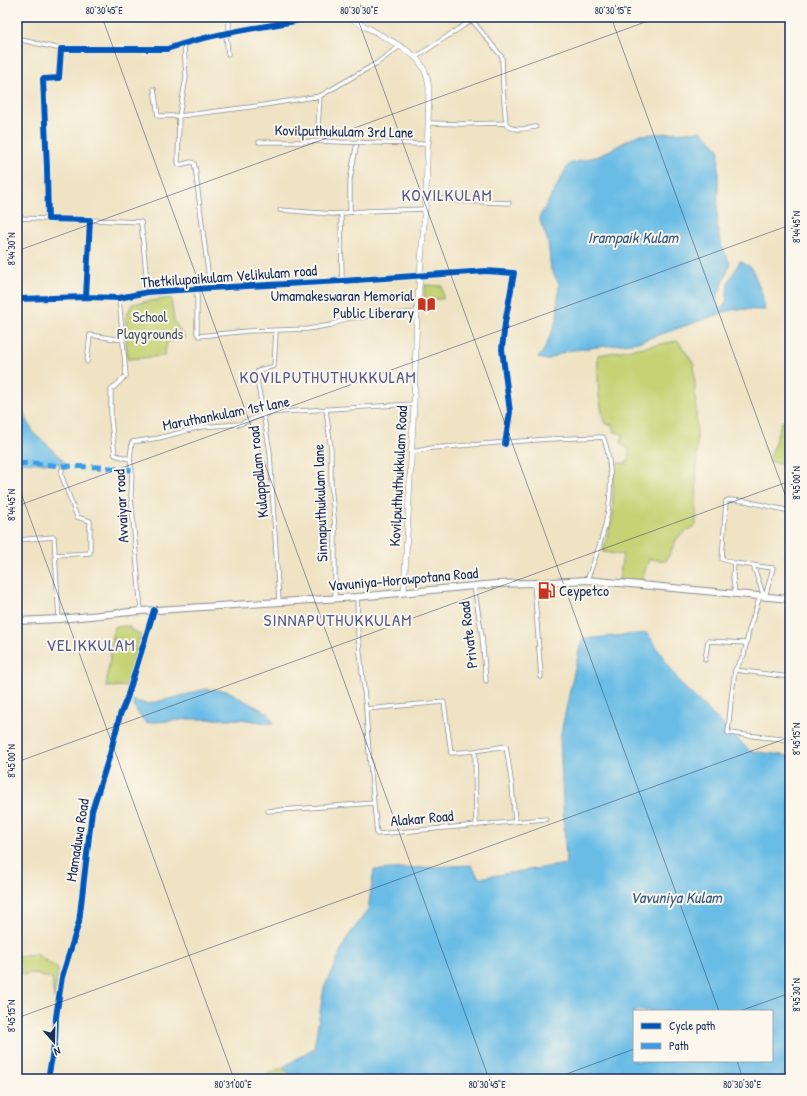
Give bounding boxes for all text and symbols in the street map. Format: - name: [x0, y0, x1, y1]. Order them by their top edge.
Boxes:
- text: 80°30'45"E: [85, 4, 123, 17]
- text: 80°30'30"E: [340, 4, 379, 17]
- text: 80°30'15"E: [594, 4, 632, 17]
- street label: Kovilputhukulam 3rd Lane: [274, 119, 414, 143]
- district label: KOVILKULAM: [401, 183, 493, 206]
- text: 8°44'45"N: [790, 211, 803, 243]
- water label: Irampaik Kulam: [588, 226, 679, 248]
- text: 8°44'30"N: [5, 232, 18, 266]
- street label: Thetkilupaikulam Velikulam road: [140, 259, 318, 293]
- place label: Umamakeswaran Memorial Public Liberary: [271, 285, 414, 323]
- library icon: Umamakeswaran Memorial Public Liberary: [417, 294, 437, 314]
- park label: School Playgrounds: [117, 306, 183, 344]
- district label: KOVILPUTHUTHUKKULAM: [239, 365, 417, 388]
- street label: Maruthankulam 1st lane: [161, 390, 291, 436]
- street label: Kovilputhuthukkulam Road: [384, 405, 412, 547]
- street label: Kulappallam road: [243, 425, 273, 519]
- street label: Sinnaputhukulam lane: [307, 444, 333, 562]
- text: 8°45'00"N: [790, 466, 803, 500]
- street label: Avvaiyar road: [109, 469, 133, 543]
- text: 8°44'45"N: [5, 489, 18, 521]
- street label: Vavuniya-Horowpotana Road: [327, 562, 479, 596]
- fuel station icon: Ceypetco: [536, 580, 556, 600]
- place label: Ceypetco: [559, 580, 609, 601]
- street label: Private Road: [453, 600, 483, 670]
- district label: SINNAPUTHUKKULAM: [264, 608, 412, 631]
- district label: VELIKKULAM: [46, 633, 136, 656]
- text: 8°45'15"N: [790, 723, 803, 755]
- text: 8°45'00"N: [5, 744, 18, 778]
- street label: Mamaduwa Road: [60, 797, 94, 883]
- street label: Alakar Road: [390, 805, 454, 831]
- water label: Vavuniya Kulam: [630, 886, 723, 908]
- text: 8°45'30"N: [790, 978, 803, 1012]
- text: 8°45'15"N: [5, 1000, 18, 1032]
- legend: [633, 1010, 773, 1062]
- text: Cycle path: [669, 1017, 715, 1034]
- north arrow: [34, 1022, 74, 1062]
- text: Path: [669, 1037, 689, 1054]
- text: N: [52, 1044, 63, 1059]
- text: 80°31'00"E: [214, 1078, 252, 1091]
- text: 80°30'45"E: [468, 1078, 506, 1091]
- text: 80°30'30"E: [723, 1078, 762, 1091]

